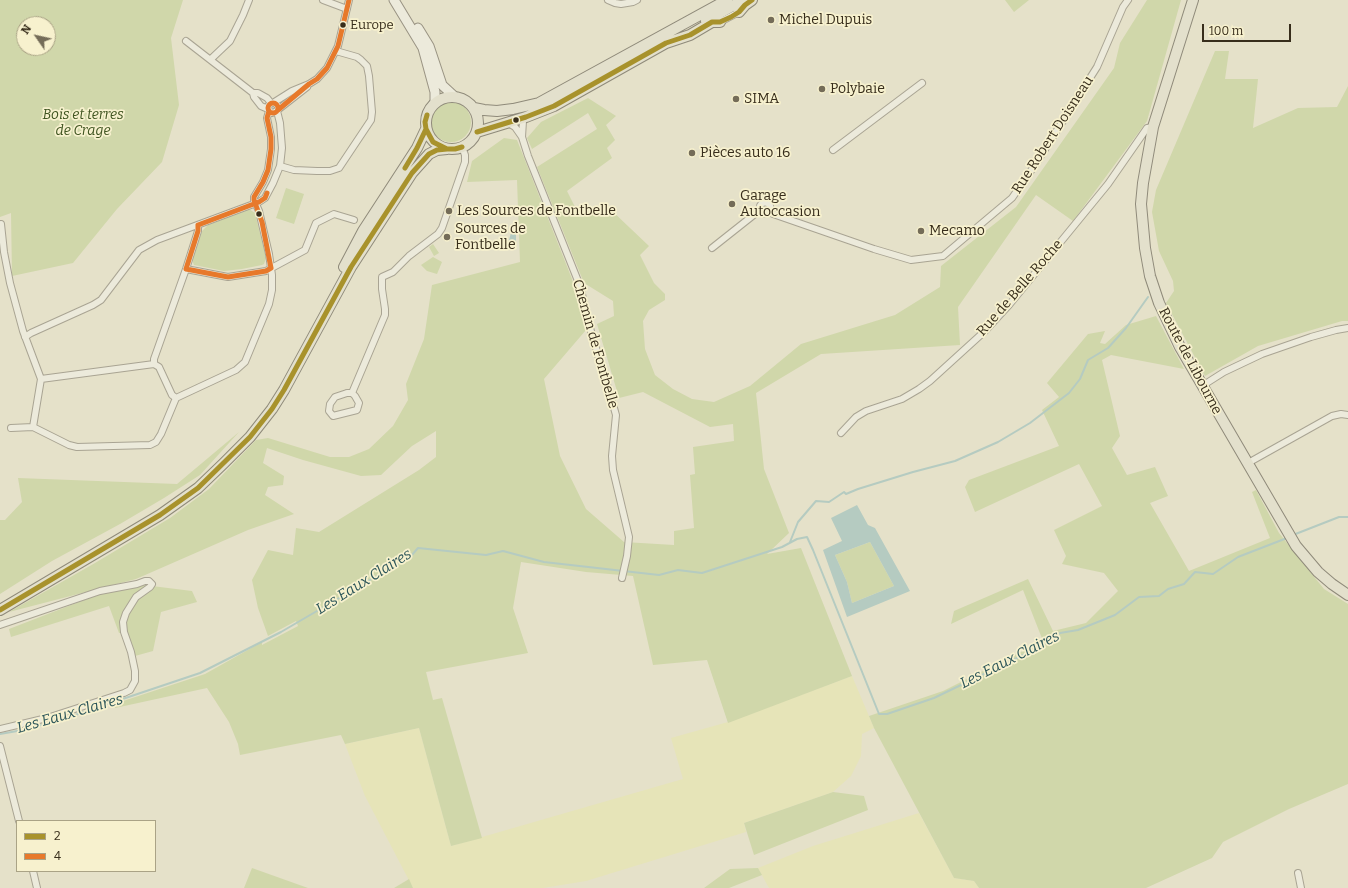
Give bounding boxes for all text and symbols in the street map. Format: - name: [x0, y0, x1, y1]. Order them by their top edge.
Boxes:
- place label: Michel Dupuis: [779, 12, 872, 28]
- marker: Michel Dupuis: [766, 15, 776, 25]
- north arrow: [16, 16, 56, 56]
- scale bar: [1204, 16, 1293, 42]
- place label: Europe: [350, 17, 394, 33]
- marker: Europe: [338, 20, 348, 30]
- text: N: [19, 22, 34, 37]
- text: 100 m: [1209, 24, 1243, 38]
- street label: Rue Robert Doisneau: [1009, 73, 1097, 197]
- place label: Polybaie: [830, 81, 885, 97]
- marker: Polybaie: [817, 84, 827, 94]
- place label: SIMA: [744, 91, 779, 107]
- marker: SIMA: [731, 94, 741, 104]
- park label: Bois et terres de Crage: [42, 107, 124, 140]
- unlabelled marker: [511, 115, 521, 125]
- place label: Pièces auto 16: [700, 145, 790, 161]
- marker: Pièces auto 16: [687, 148, 697, 158]
- place label: Garage Autoccasion: [740, 188, 820, 220]
- marker: Garage Autoccasion: [727, 199, 737, 209]
- place label: Les Sources de Fontbelle: [457, 203, 616, 219]
- marker: Les Sources de Fontbelle: [444, 206, 454, 216]
- unlabelled marker: [254, 209, 264, 219]
- place label: Sources de Fontbelle: [455, 221, 526, 254]
- place label: Mecamo: [929, 223, 985, 239]
- marker: Mecamo: [916, 226, 926, 236]
- marker: Sources de Fontbelle: [442, 232, 452, 242]
- street label: Rue de Belle Roche: [974, 236, 1066, 340]
- street label: Chemin de Fontbelle: [569, 278, 621, 410]
- street label: Route de Libourne: [1155, 305, 1225, 417]
- water label: Les Eaux Claires: [313, 545, 415, 619]
- water label: Les Eaux Claires: [957, 627, 1063, 693]
- water label: Les Eaux Claires: [15, 690, 125, 738]
- legend: [16, 820, 156, 872]
- text: 2: [54, 829, 61, 843]
- text: 4: [54, 849, 61, 863]

